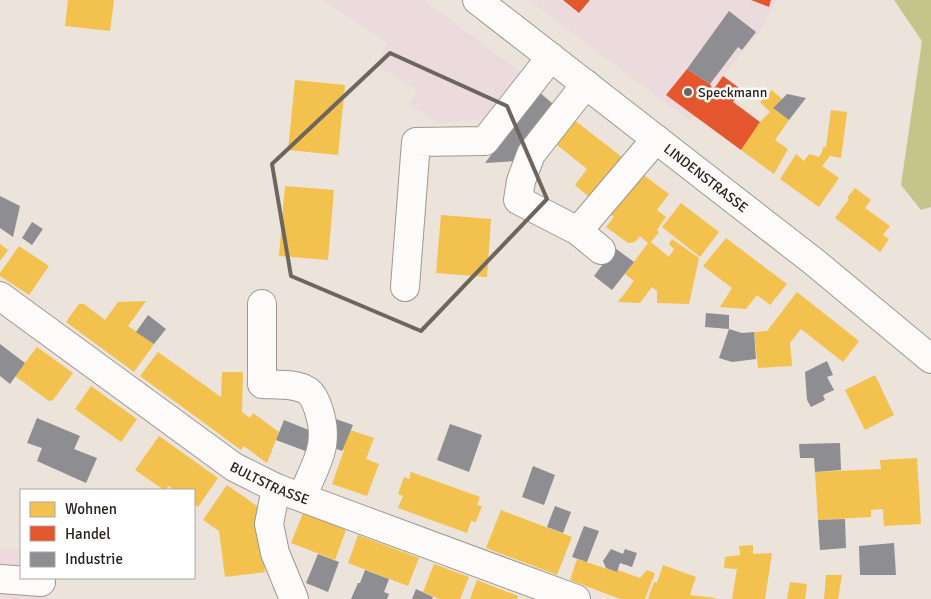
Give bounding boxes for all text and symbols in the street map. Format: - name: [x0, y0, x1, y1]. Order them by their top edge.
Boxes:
- place label: Speckmann: [698, 84, 767, 101]
- marker: Speckmann: [682, 86, 694, 98]
- street label: LINDENSTRASSE: [660, 140, 751, 216]
- street label: BULTSTRASSE: [227, 458, 312, 509]
- legend: [20, 489, 195, 579]
- text: Wohnen: [65, 500, 117, 518]
- text: Handel: [65, 525, 111, 543]
- text: Industrie: [65, 550, 123, 568]

